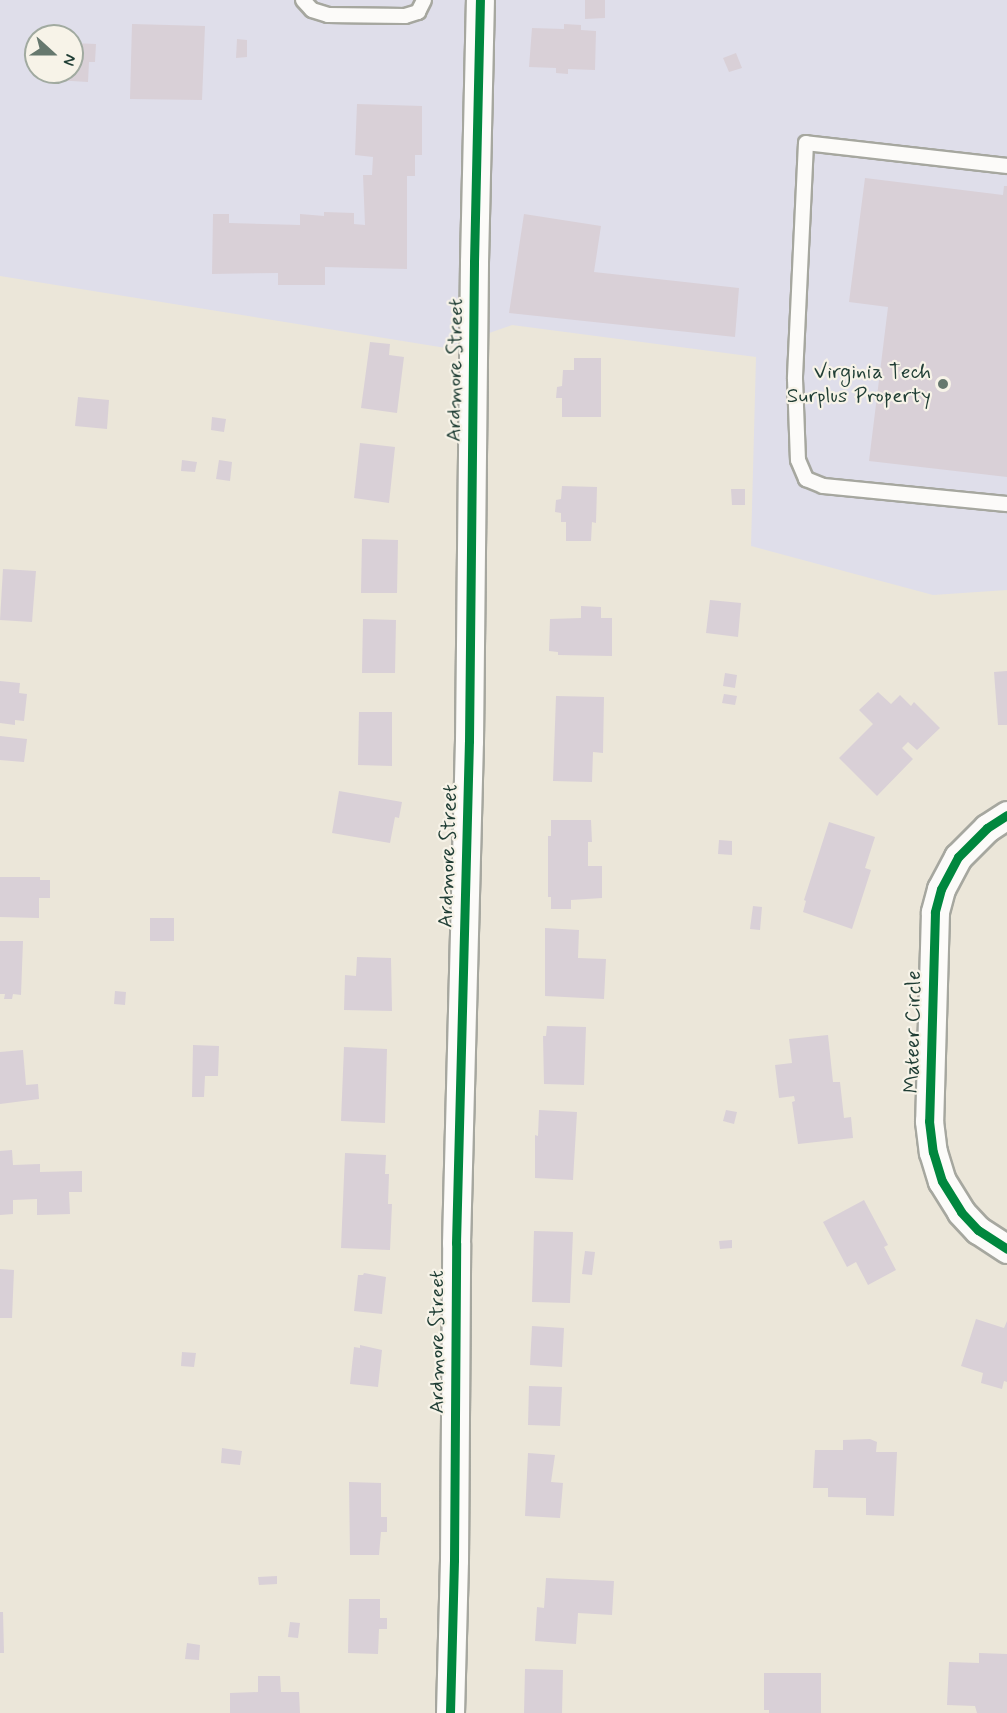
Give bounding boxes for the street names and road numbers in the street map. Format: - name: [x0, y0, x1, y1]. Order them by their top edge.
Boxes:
- street label: Ardmore Street: [441, 296, 469, 444]
- street label: Ardmore Street: [433, 782, 463, 930]
- street label: Mateer Circle: [899, 970, 927, 1094]
- street label: Ardmore Street: [424, 1268, 450, 1416]

